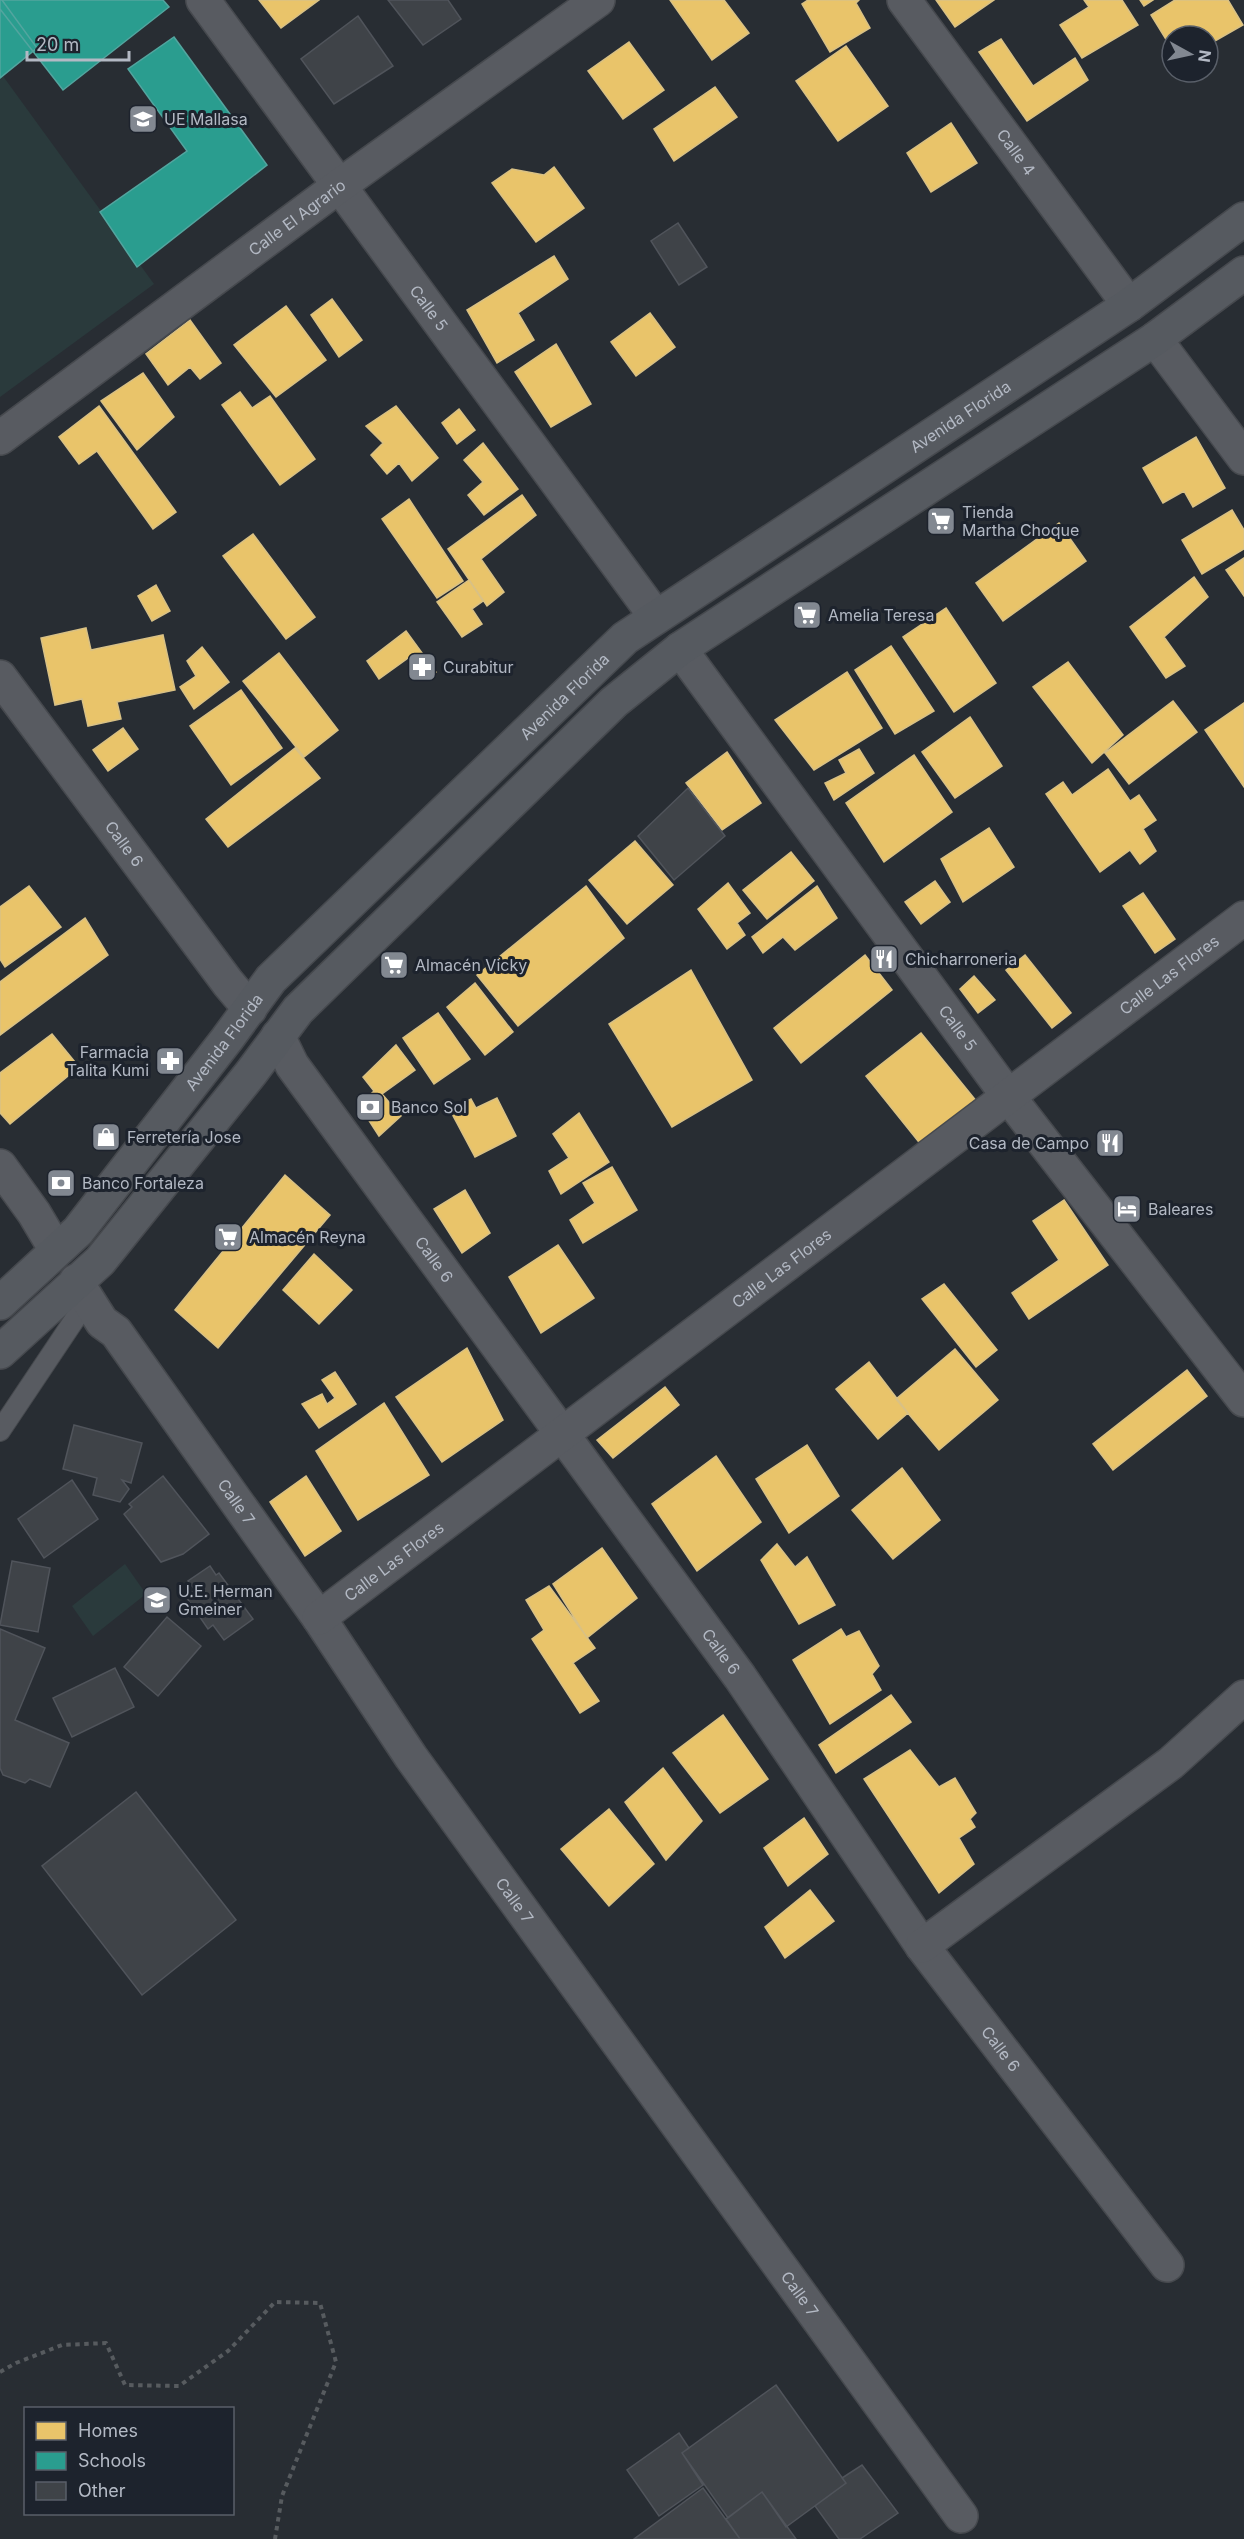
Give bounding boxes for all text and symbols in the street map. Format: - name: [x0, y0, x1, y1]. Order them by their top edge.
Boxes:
- scale bar: [27, 24, 129, 62]
- north arrow: [1160, 24, 1220, 84]
- text: 20 m: [36, 34, 79, 55]
- text: N: [1194, 49, 1216, 64]
- school or university icon: UE Mallasa: [127, 103, 159, 135]
- place label: UE Mallasa: [164, 109, 248, 129]
- street label: Calle 4: [993, 125, 1040, 179]
- street label: Calle El Agrario: [244, 175, 349, 260]
- street label: Calle 5: [406, 281, 453, 335]
- street label: Avenida Florida: [906, 376, 1014, 457]
- place label: Tienda Martha Choque: [962, 502, 1079, 540]
- supermarket icon: Tienda Martha Choque: [925, 505, 957, 537]
- supermarket icon: Amelia Teresa: [791, 599, 823, 631]
- place label: Amelia Teresa: [828, 605, 935, 625]
- street label: Avenida Florida: [516, 649, 613, 744]
- pharmacy icon: Curabitur: [406, 651, 438, 683]
- place label: Curabitur: [443, 657, 514, 677]
- street label: Calle 6: [101, 817, 148, 871]
- street label: Calle Las Flores: [1115, 931, 1223, 1019]
- restaurant icon: Chicharroneria: [868, 943, 900, 975]
- supermarket icon: Almacén Vicky: [378, 949, 410, 981]
- place label: Chicharroneria: [905, 949, 1017, 969]
- place label: Almacén Vicky: [415, 955, 527, 975]
- street label: Avenida Florida: [181, 990, 267, 1094]
- street label: Calle 5: [935, 1001, 981, 1055]
- place label: Farmacia Talita Kumi: [67, 1042, 149, 1080]
- pharmacy icon: Farmacia Talita Kumi: [154, 1045, 186, 1077]
- bank icon: Banco Sol: [354, 1091, 386, 1123]
- place label: Banco Sol: [391, 1097, 467, 1117]
- shop icon: Ferretería Jose: [90, 1121, 122, 1153]
- place label: Ferretería Jose: [127, 1127, 241, 1147]
- restaurant icon: Casa de Campo: [1094, 1127, 1126, 1159]
- place label: Casa de Campo: [969, 1133, 1089, 1153]
- bank icon: Banco Fortaleza: [45, 1167, 77, 1199]
- place label: Banco Fortaleza: [82, 1173, 204, 1193]
- hotel icon: Baleares: [1111, 1193, 1143, 1225]
- place label: Baleares: [1148, 1199, 1213, 1219]
- supermarket icon: Almacén Reyna: [212, 1221, 244, 1253]
- street label: Calle Las Flores: [728, 1224, 835, 1312]
- place label: Almacén Reyna: [249, 1227, 366, 1247]
- street label: Calle 6: [411, 1232, 458, 1286]
- street label: Calle 7: [214, 1475, 260, 1529]
- street label: Calle Las Flores: [340, 1517, 448, 1605]
- place label: U.E. Herman Gmeiner: [178, 1581, 273, 1619]
- school or university icon: U.E. Herman Gmeiner: [141, 1584, 173, 1616]
- street label: Calle 6: [698, 1625, 745, 1678]
- street label: Calle 7: [492, 1874, 538, 1927]
- street label: Calle 6: [977, 2022, 1025, 2076]
- street label: Calle 7: [777, 2267, 823, 2320]
- legend: [24, 2407, 234, 2515]
- text: Homes: [78, 2420, 138, 2441]
- text: Schools: [78, 2450, 146, 2471]
- text: Other: [78, 2480, 126, 2501]

